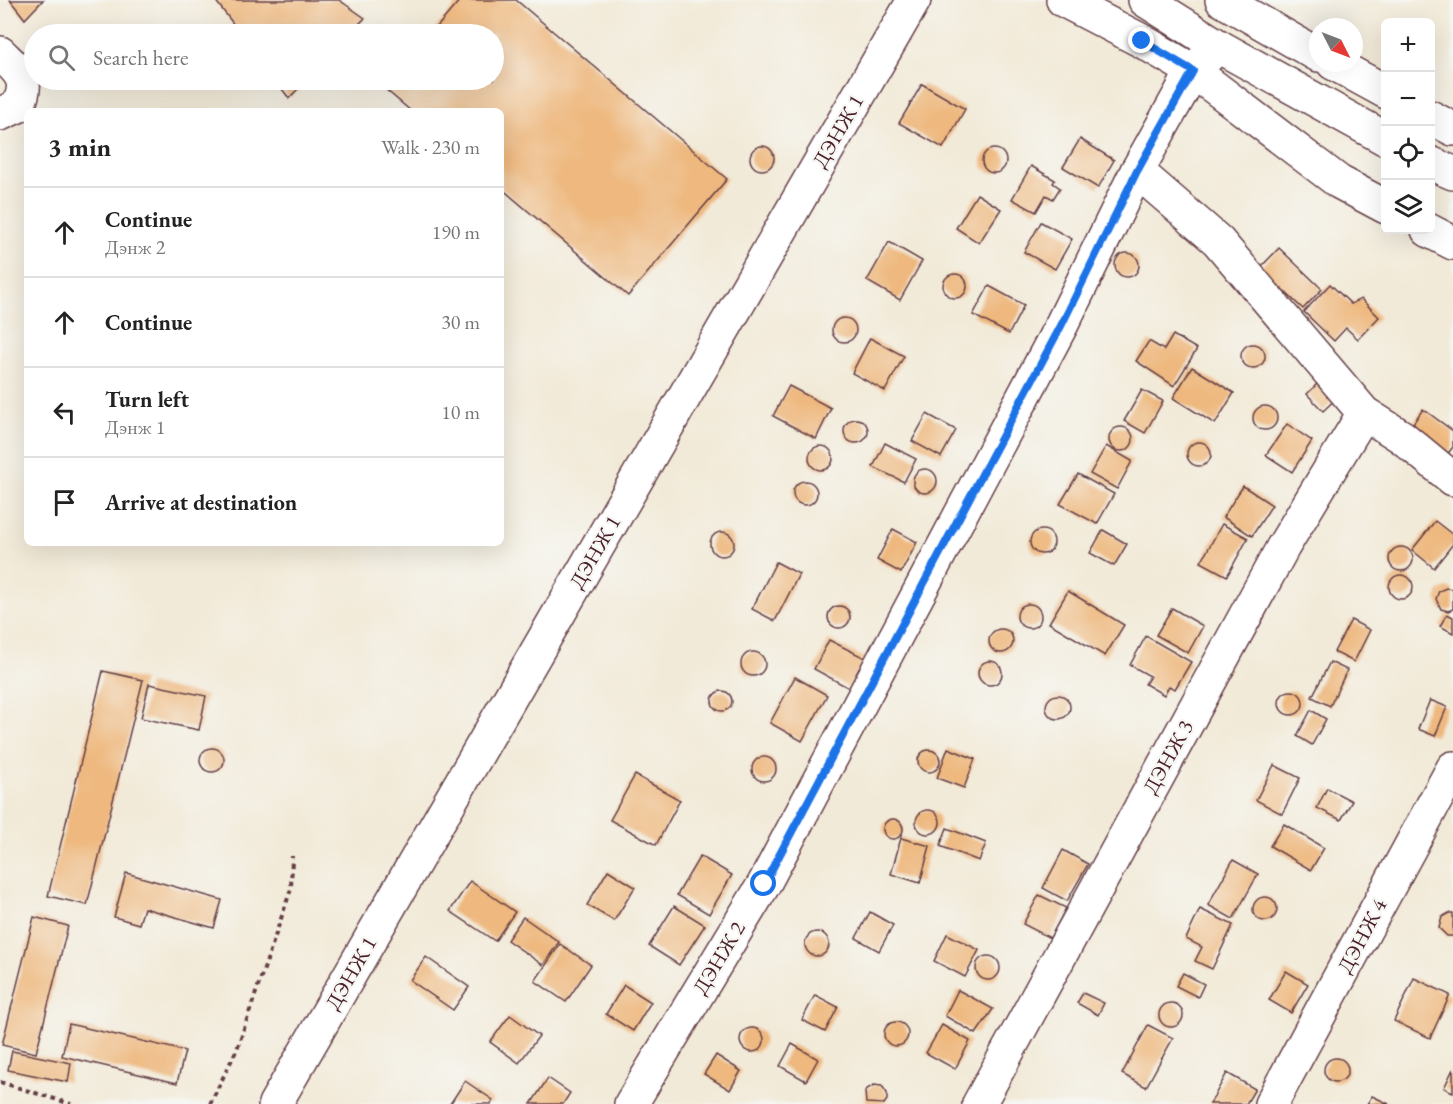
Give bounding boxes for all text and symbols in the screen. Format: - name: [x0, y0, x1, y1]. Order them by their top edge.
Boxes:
- north arrow: [1309, 18, 1363, 72]
- map controls: [1381, 18, 1435, 234]
- button: +: [1381, 18, 1435, 72]
- search box: [24, 24, 504, 90]
- route end: [1128, 27, 1154, 53]
- icon: search: [45, 41, 78, 74]
- text: Search here: [93, 43, 188, 72]
- button: −: [1381, 72, 1435, 126]
- street label: ДЭНЖ 1: [806, 89, 869, 172]
- button: locate: [1381, 126, 1435, 180]
- text: 3 min: [48, 130, 111, 164]
- text: Walk · 230 m: [381, 134, 480, 160]
- button: layers: [1381, 180, 1435, 234]
- text: Continue: [105, 205, 192, 234]
- icon: ahead: [48, 216, 81, 249]
- text: 190 m: [432, 219, 480, 245]
- text: Дэнж 2: [105, 234, 165, 260]
- icon: ahead: [48, 306, 81, 339]
- text: Continue: [105, 308, 192, 337]
- text: 30 m: [441, 309, 480, 335]
- text: Turn left: [105, 385, 189, 414]
- icon: left: [48, 396, 81, 429]
- text: 10 m: [441, 399, 480, 425]
- text: Дэнж 1: [105, 414, 165, 440]
- icon: arrive: [48, 486, 81, 519]
- text: Arrive at destination: [105, 488, 297, 517]
- street label: ДЭНЖ 1: [563, 510, 626, 593]
- street label: ДЭНЖ 3: [1136, 715, 1199, 798]
- route start: [750, 870, 776, 896]
- street label: ДЭНЖ 4: [1331, 893, 1393, 978]
- street label: ДЭНЖ 2: [686, 916, 751, 999]
- street label: ДЭНЖ 1: [319, 931, 382, 1014]

